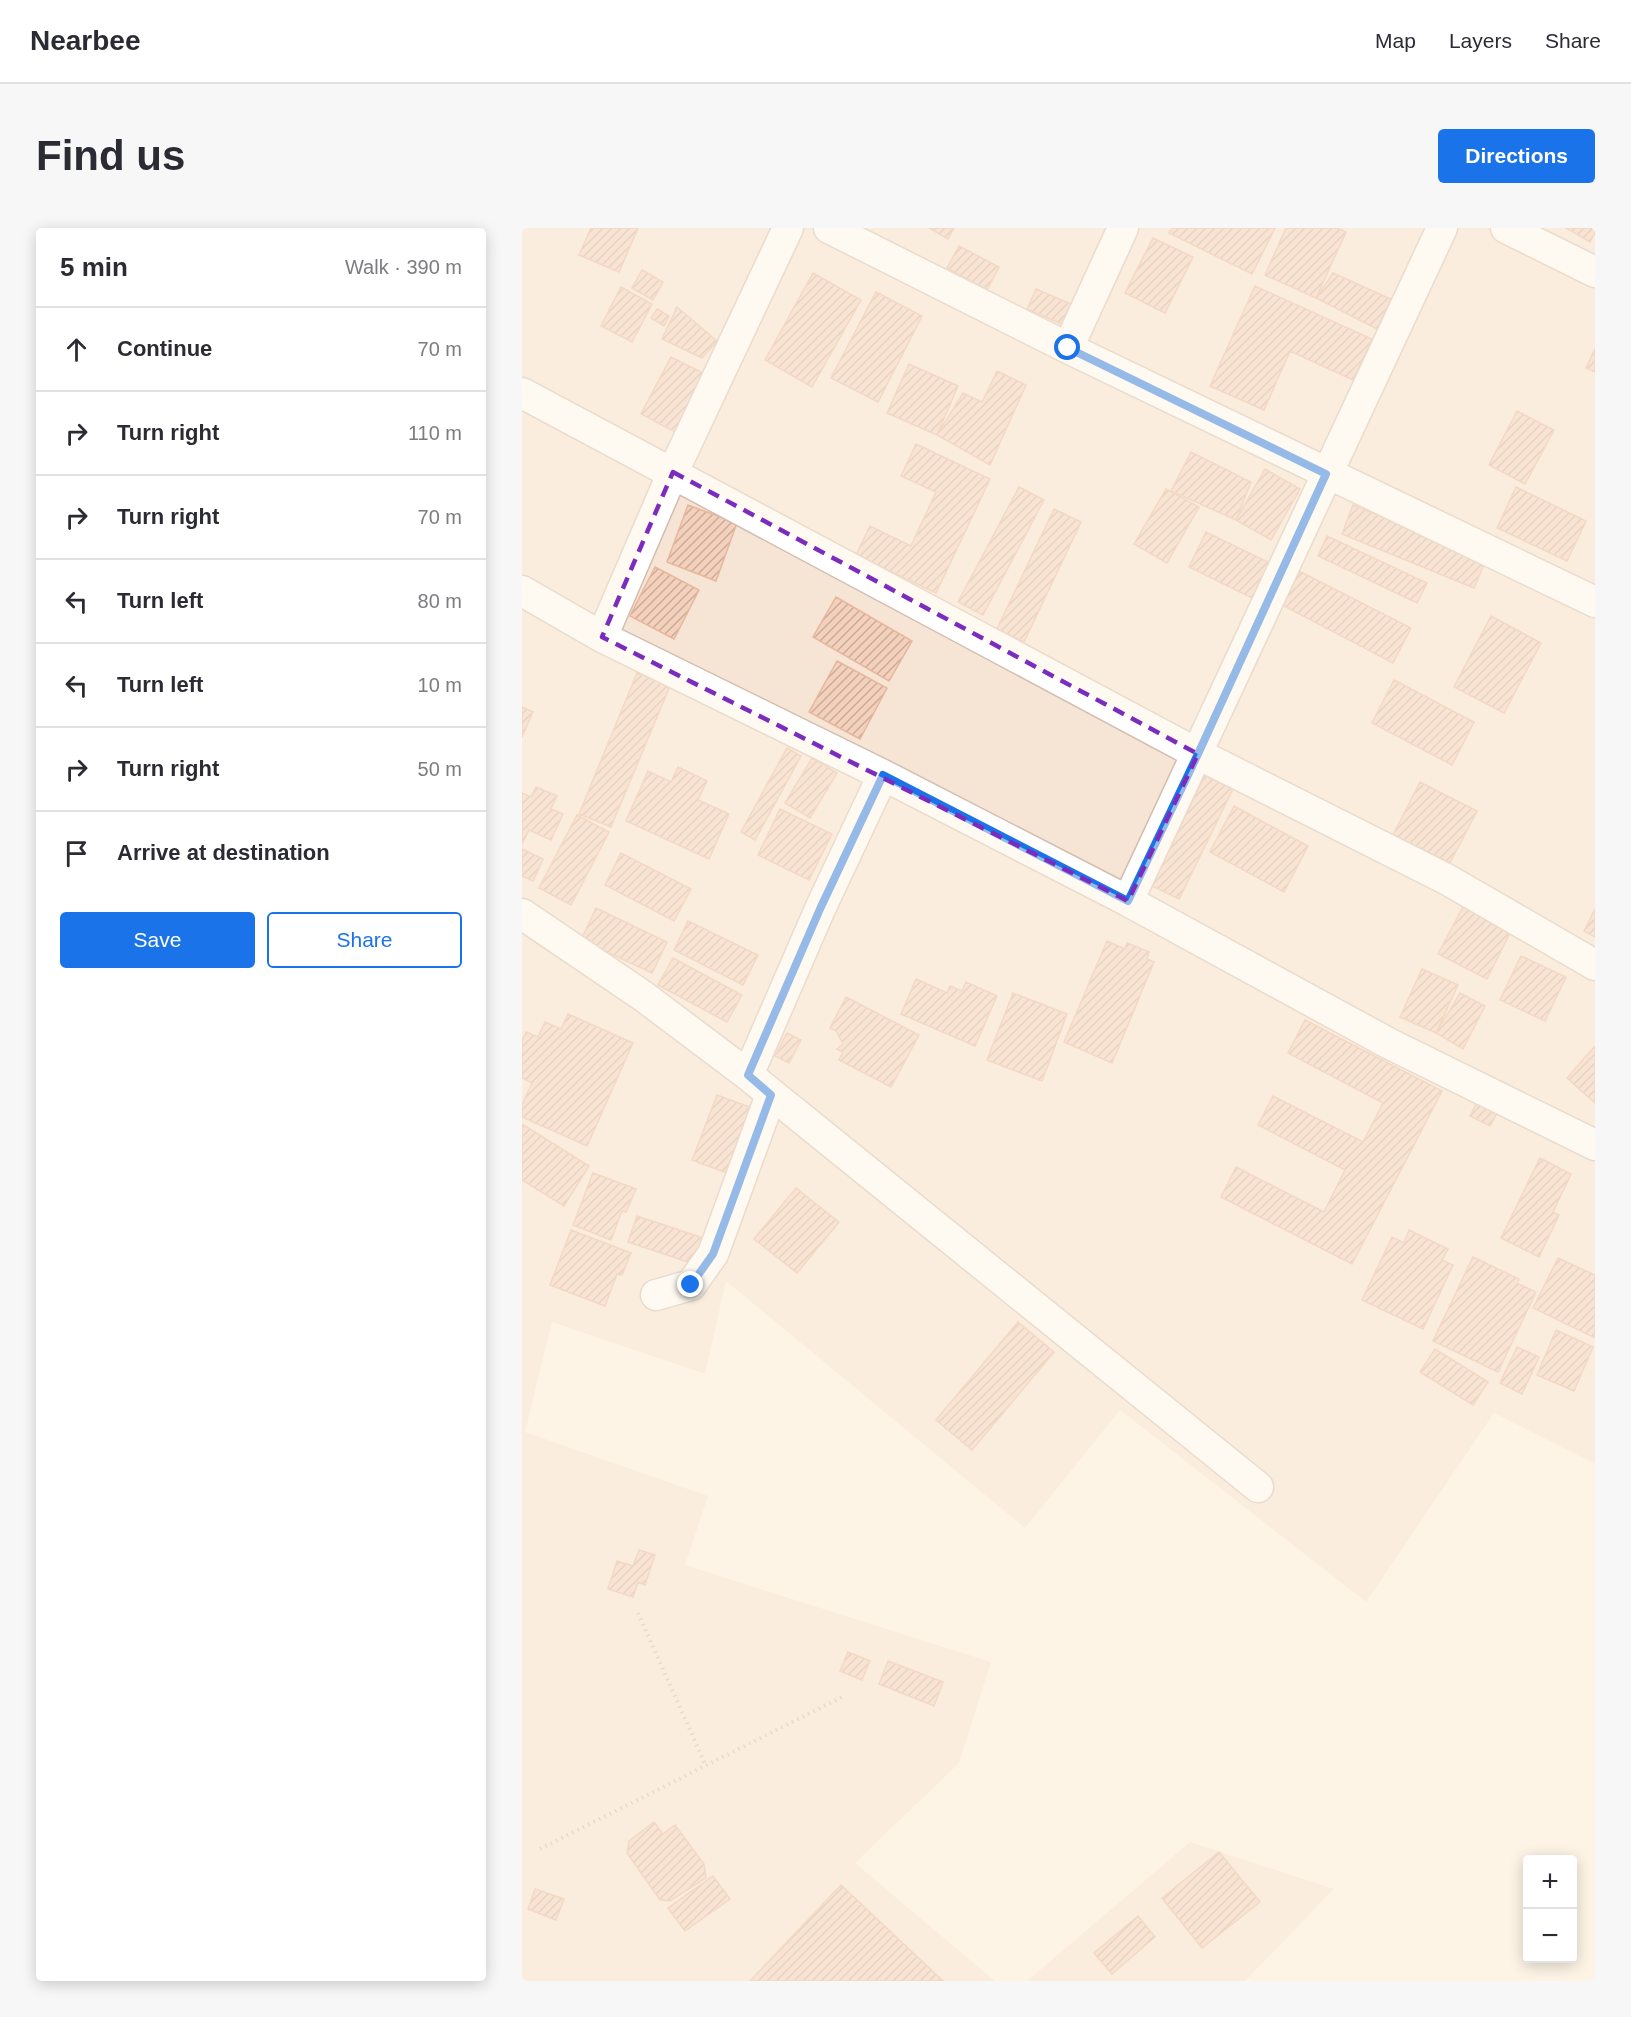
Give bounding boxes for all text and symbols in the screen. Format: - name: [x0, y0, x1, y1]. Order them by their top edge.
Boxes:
- text: Nearbee: [30, 25, 141, 56]
- text: Map: [1375, 29, 1416, 52]
- text: Layers: [1449, 29, 1512, 52]
- text: Share: [1545, 29, 1601, 52]
- button: Directions: [1438, 129, 1595, 183]
- text: Find us: [36, 132, 185, 179]
- text: 5 min: [60, 252, 128, 282]
- text: Walk · 390 m: [345, 256, 462, 278]
- icon: ahead: [60, 333, 93, 366]
- route start: [1054, 334, 1080, 360]
- text: Continue: [117, 336, 212, 361]
- text: 70 m: [418, 338, 462, 360]
- icon: right: [60, 417, 93, 450]
- text: Turn right: [117, 420, 219, 445]
- text: 110 m: [408, 422, 462, 444]
- icon: right: [60, 501, 93, 534]
- text: Turn right: [117, 504, 219, 529]
- text: 70 m: [418, 506, 462, 528]
- icon: left: [60, 585, 93, 618]
- text: Turn left: [117, 588, 203, 613]
- text: 80 m: [418, 590, 462, 612]
- icon: left: [60, 669, 93, 702]
- text: Turn left: [117, 672, 203, 697]
- text: 10 m: [418, 674, 462, 696]
- icon: right: [60, 753, 93, 786]
- text: Turn right: [117, 756, 219, 781]
- text: 50 m: [418, 758, 462, 780]
- icon: arrive: [60, 837, 93, 870]
- text: Arrive at destination: [117, 840, 330, 865]
- button: Save: [60, 912, 255, 968]
- button: Share: [267, 912, 462, 968]
- route end: [677, 1271, 703, 1297]
- map controls: [1523, 1855, 1577, 1963]
- button: +: [1523, 1855, 1577, 1909]
- button: −: [1523, 1909, 1577, 1963]

